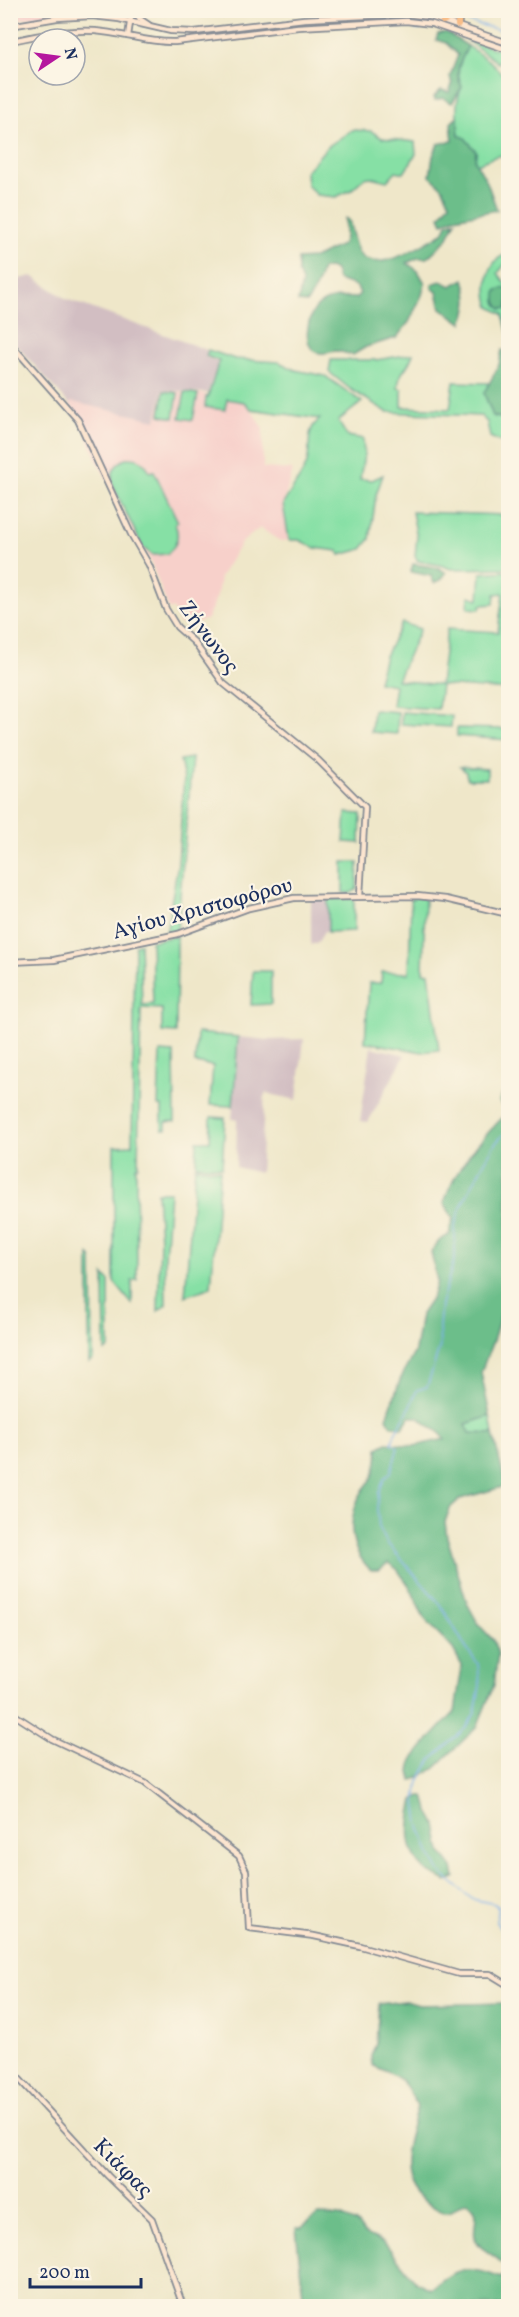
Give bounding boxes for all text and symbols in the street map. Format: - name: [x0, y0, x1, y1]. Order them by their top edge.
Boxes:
- north arrow: [27, 27, 87, 87]
- text: N: [58, 46, 82, 63]
- street label: Ζήνωνος: [170, 594, 246, 681]
- street label: Αγίου Χριστοφόρου: [109, 870, 296, 948]
- street label: Κιάφας: [85, 2132, 159, 2206]
- scale bar: [30, 2251, 141, 2289]
- text: 200 m: [39, 2261, 90, 2286]

